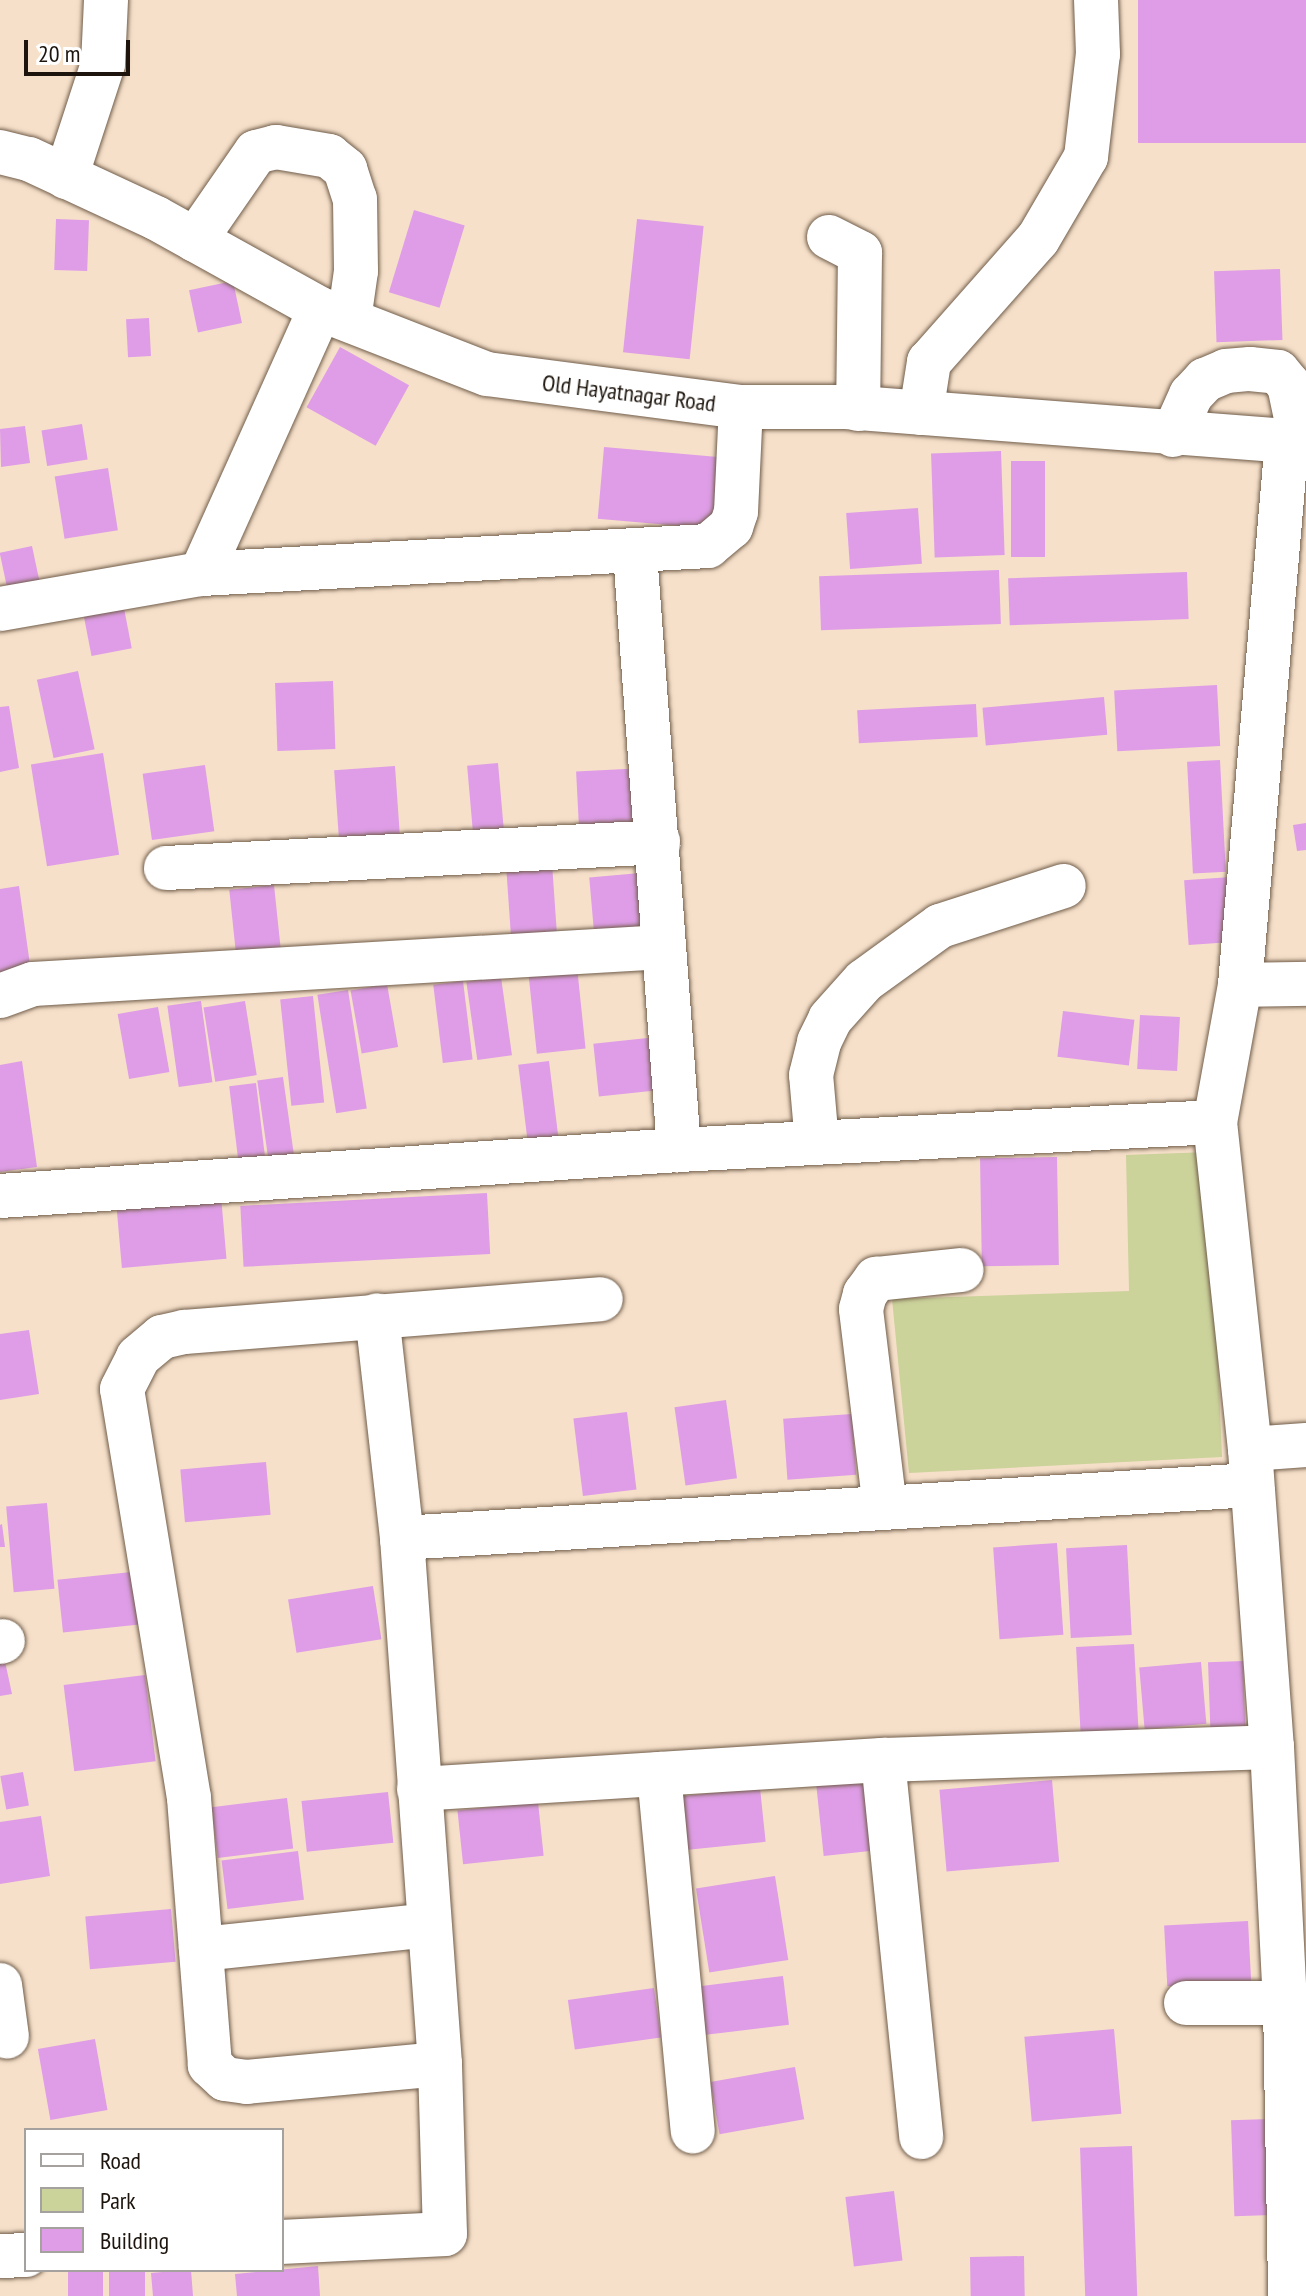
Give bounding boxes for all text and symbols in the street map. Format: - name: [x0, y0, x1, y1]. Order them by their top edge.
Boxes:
- scale bar: [28, 24, 134, 74]
- text: 20 m: [38, 38, 80, 69]
- street label: Old Hayatnagar Road: [541, 368, 717, 418]
- legend: [24, 2128, 284, 2272]
- text: Road: [100, 2145, 141, 2176]
- text: Park: [100, 2185, 136, 2216]
- text: Building: [100, 2225, 169, 2256]

